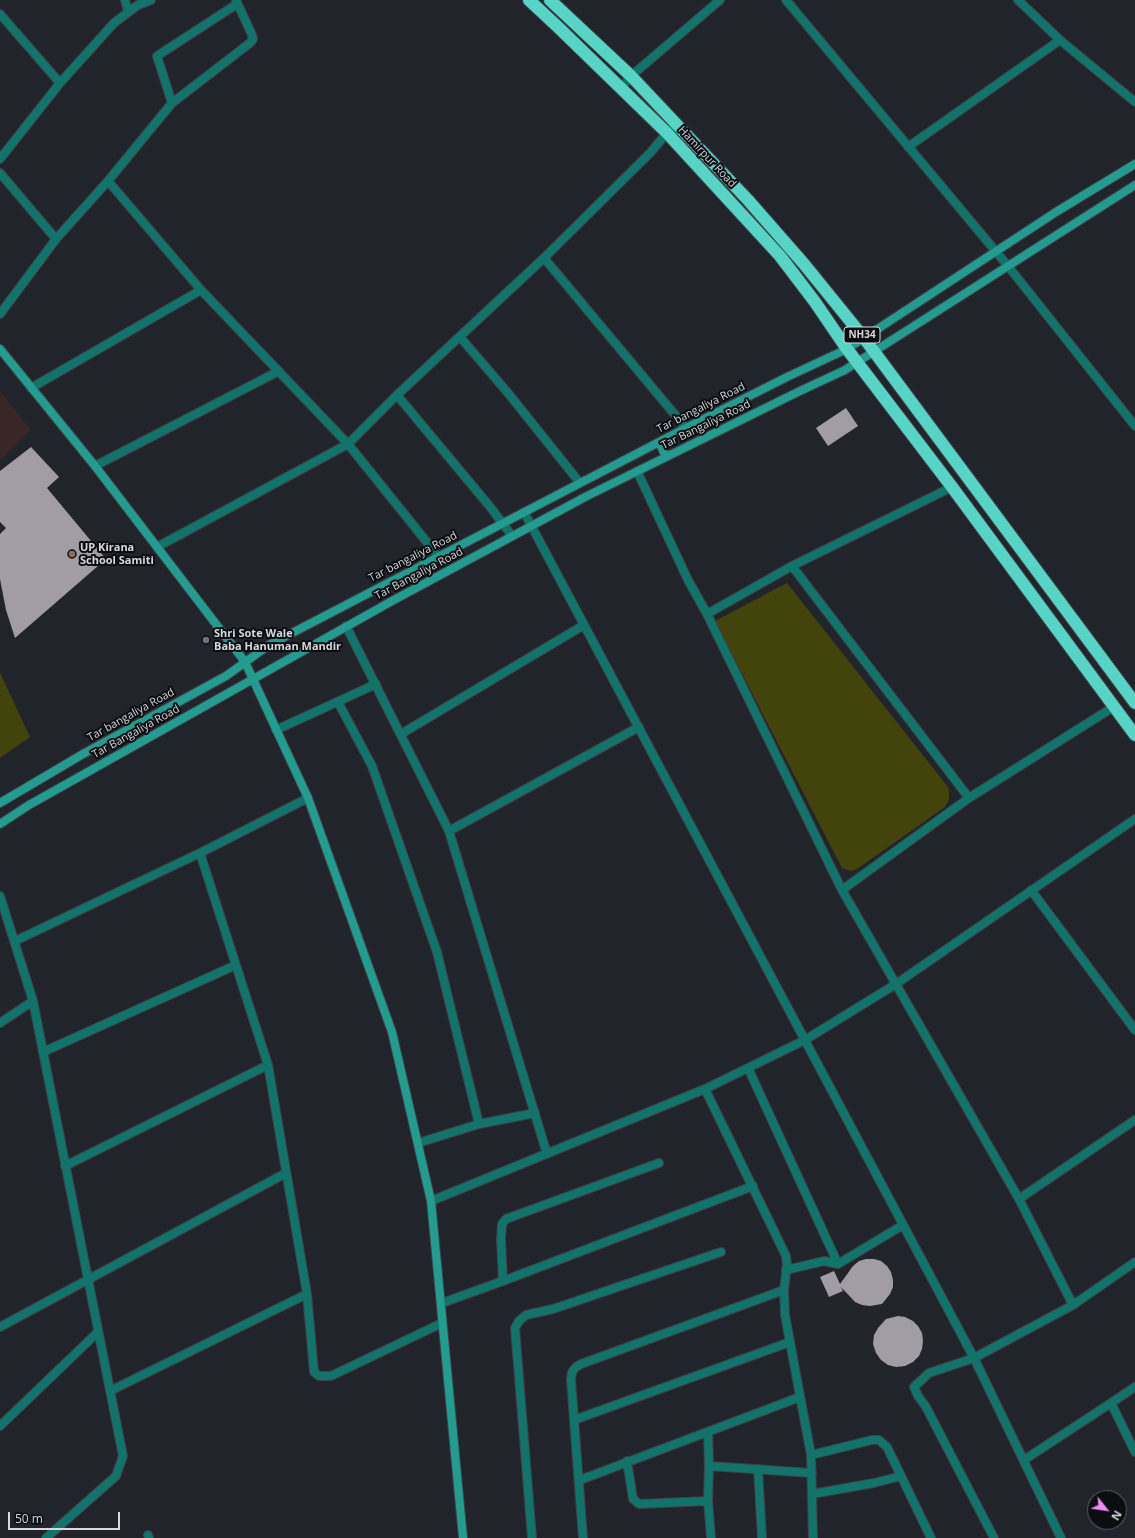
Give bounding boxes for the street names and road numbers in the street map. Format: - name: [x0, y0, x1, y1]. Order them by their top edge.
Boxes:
- street label: Hamirpur Road: [675, 124, 739, 190]
- road number: NH34: [844, 327, 880, 343]
- street label: Tar bangaliya Road: [655, 380, 747, 436]
- street label: Tar Bangaliya Road: [659, 398, 753, 452]
- street label: Tar bangaliya Road: [367, 529, 459, 585]
- street label: Tar Bangaliya Road: [373, 545, 465, 603]
- street label: Tar bangaliya Road: [85, 686, 177, 744]
- street label: Tar Bangaliya Road: [90, 703, 182, 761]

